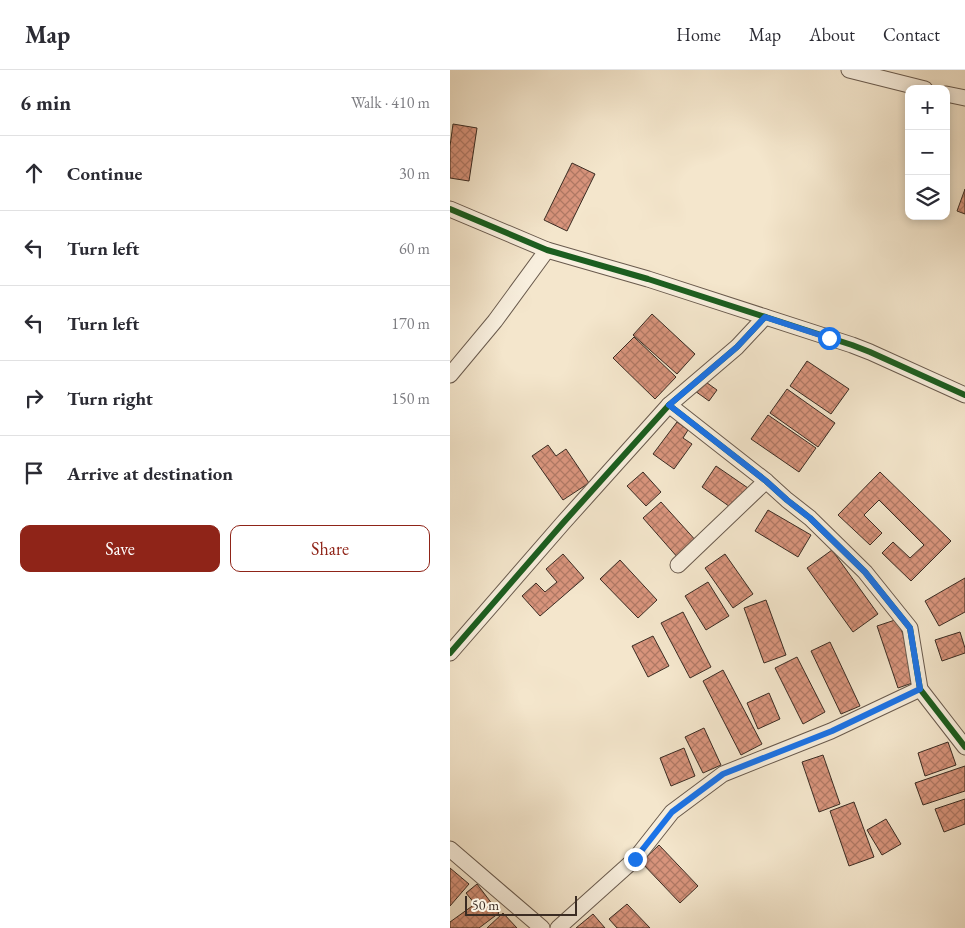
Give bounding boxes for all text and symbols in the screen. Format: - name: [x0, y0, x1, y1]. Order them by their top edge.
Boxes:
- text: Map: [25, 19, 70, 50]
- text: Home: [676, 23, 721, 46]
- text: Map: [749, 23, 781, 46]
- text: About: [809, 23, 855, 46]
- text: Contact: [883, 23, 940, 46]
- map controls: [905, 85, 950, 220]
- button: +: [905, 85, 950, 130]
- text: 6 min: [20, 89, 71, 116]
- text: Walk · 410 m: [351, 92, 430, 113]
- button: −: [905, 130, 950, 175]
- icon: ahead: [20, 159, 48, 187]
- text: Continue: [67, 161, 142, 186]
- text: 30 m: [399, 163, 430, 184]
- button: layers: [905, 175, 950, 220]
- icon: left: [20, 234, 48, 262]
- text: Turn left: [67, 236, 139, 261]
- text: 60 m: [399, 238, 430, 259]
- icon: left: [20, 309, 48, 337]
- text: Turn left: [67, 311, 139, 336]
- text: 170 m: [391, 313, 430, 334]
- route start: [818, 327, 841, 350]
- icon: right: [20, 384, 48, 412]
- text: Turn right: [67, 386, 153, 411]
- text: 150 m: [391, 388, 430, 409]
- icon: arrive: [20, 459, 48, 487]
- text: Arrive at destination: [67, 461, 233, 486]
- button: Save: [20, 525, 220, 572]
- button: Share: [230, 525, 430, 572]
- route end: [624, 848, 647, 871]
- scale bar: [465, 893, 578, 916]
- text: 50 m: [472, 896, 499, 914]

